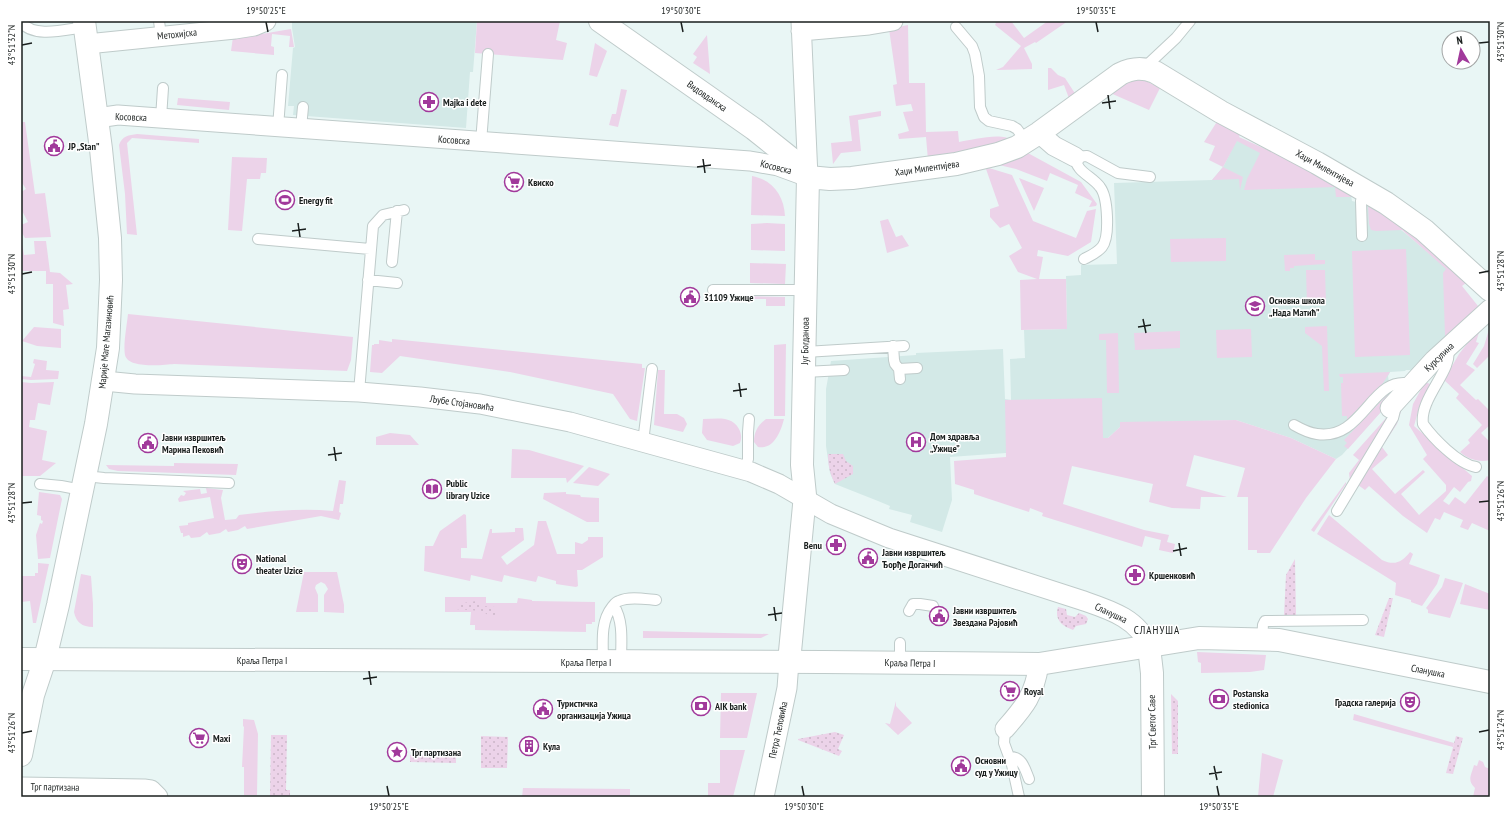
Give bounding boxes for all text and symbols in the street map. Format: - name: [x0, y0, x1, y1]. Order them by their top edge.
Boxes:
- text: 19°50'25"E: [246, 4, 286, 17]
- text: 19°50'30"E: [661, 4, 701, 17]
- text: 19°50'35"E: [1076, 4, 1116, 17]
- text: 43°51'30"N: [1494, 22, 1507, 62]
- text: 43°51'32"N: [5, 25, 18, 65]
- street label: Метохијска: [157, 25, 197, 43]
- north arrow: [1441, 30, 1481, 70]
- text: N: [1455, 33, 1464, 48]
- street label: Видовданска: [684, 77, 730, 115]
- pharmacy icon: Majka i dete: [418, 91, 440, 113]
- place label: Majka i dete: [443, 96, 487, 109]
- street label: Косовска: [115, 110, 147, 124]
- street label: Косовска: [438, 132, 470, 148]
- public building icon: JP „Stan”: [43, 135, 65, 157]
- place label: JP „Stan”: [67, 140, 100, 153]
- street label: Хаџи Милентијева: [1293, 147, 1357, 189]
- street label: Косовска: [759, 157, 793, 177]
- street label: Хаџи Милентијева: [894, 157, 960, 179]
- supermarket icon: Квиско: [503, 171, 525, 193]
- place label: Квиско: [528, 176, 554, 189]
- sports icon: Energy fit: [274, 189, 296, 211]
- place label: Energy fit: [299, 194, 333, 207]
- text: 43°51'28"N: [1494, 251, 1507, 291]
- text: 43°51'30"N: [5, 254, 18, 294]
- public building icon: 31109 Ужице: [679, 286, 701, 308]
- place label: 31109 Ужице: [704, 291, 754, 304]
- place label: Основна школа „Нада Матић”: [1269, 294, 1325, 319]
- street label: Марије Маге Магазиновић: [95, 295, 117, 389]
- school or university icon: Основна школа „Нада Матић”: [1244, 295, 1266, 317]
- street label: Југ Богданова: [798, 317, 812, 366]
- street label: Курсулина: [1421, 340, 1457, 374]
- street label: Љубе Стојановића: [428, 392, 495, 414]
- place label: Дом здравља „Ужице”: [930, 430, 979, 455]
- place label: Јавни извршитељ Марина Пековић: [161, 431, 226, 456]
- hospital icon: Дом здравља „Ужице”: [905, 431, 927, 453]
- public building icon: Јавни извршитељ Марина Пековић: [137, 432, 159, 454]
- place label: Public library Uzice: [446, 477, 490, 502]
- library icon: Public library Uzice: [421, 478, 443, 500]
- text: 43°51'26"N: [1494, 481, 1507, 521]
- text: 43°51'28"N: [5, 483, 18, 523]
- pharmacy icon: Benu: [825, 534, 847, 556]
- place label: Benu: [804, 539, 823, 552]
- place label: Јавни извршитељ Ђорђе Доганчић: [881, 546, 946, 571]
- public building icon: Јавни извршитељ Ђорђе Доганчић: [857, 547, 879, 569]
- place label: National theater Uzice: [256, 552, 303, 577]
- theatre icon: National theater Uzice: [231, 553, 253, 575]
- pharmacy icon: Кршенковић: [1124, 564, 1146, 586]
- place label: Кршенковић: [1149, 569, 1196, 582]
- street label: Сланушка: [1093, 600, 1129, 626]
- place label: Јавни извршитељ Звездана Рајовић: [952, 604, 1018, 629]
- public building icon: Јавни извршитељ Звездана Рајовић: [928, 605, 950, 627]
- district label: СЛАНУША: [1134, 623, 1180, 637]
- street label: Краља Петра I: [237, 654, 287, 667]
- street label: Краља Петра I: [561, 656, 611, 669]
- street label: Краља Петра I: [885, 656, 935, 670]
- street label: Сланушка: [1410, 661, 1446, 681]
- supermarket icon: Royal: [999, 680, 1021, 702]
- place label: Royal: [1024, 685, 1044, 698]
- place label: Postanska stedionica: [1233, 687, 1269, 712]
- bank icon: Postanska stedionica: [1208, 688, 1230, 710]
- theatre icon: Градска галерија: [1399, 691, 1421, 713]
- bank icon: AIK bank: [690, 695, 712, 717]
- street label: Трг Светог Саве: [1145, 695, 1159, 749]
- place label: Градска галерија: [1335, 696, 1396, 709]
- place label: Туристичка организација Ужица: [557, 697, 631, 722]
- public building icon: Туристичка организација Ужица: [532, 698, 554, 720]
- place label: AIK bank: [714, 700, 747, 713]
- street label: Петра Ћеловића: [766, 700, 790, 760]
- text: 43°51'24"N: [1494, 710, 1507, 750]
- text: 43°51'26"N: [5, 713, 18, 753]
- supermarket icon: Maxi: [188, 727, 210, 749]
- place label: Maxi: [213, 732, 230, 745]
- building icon: Кула: [518, 735, 540, 757]
- place label: Кула: [543, 740, 560, 753]
- place icon: Трг партизана: [386, 741, 408, 763]
- place label: Трг партизана: [411, 746, 461, 759]
- place label: Основни суд у Ужицу: [975, 754, 1019, 779]
- public building icon: Основни суд у Ужицу: [950, 755, 972, 777]
- street label: Трг партизана: [31, 780, 79, 794]
- text: 19°50'25"E: [369, 800, 409, 813]
- text: 19°50'30"E: [784, 800, 824, 813]
- text: 19°50'35"E: [1199, 800, 1239, 813]

